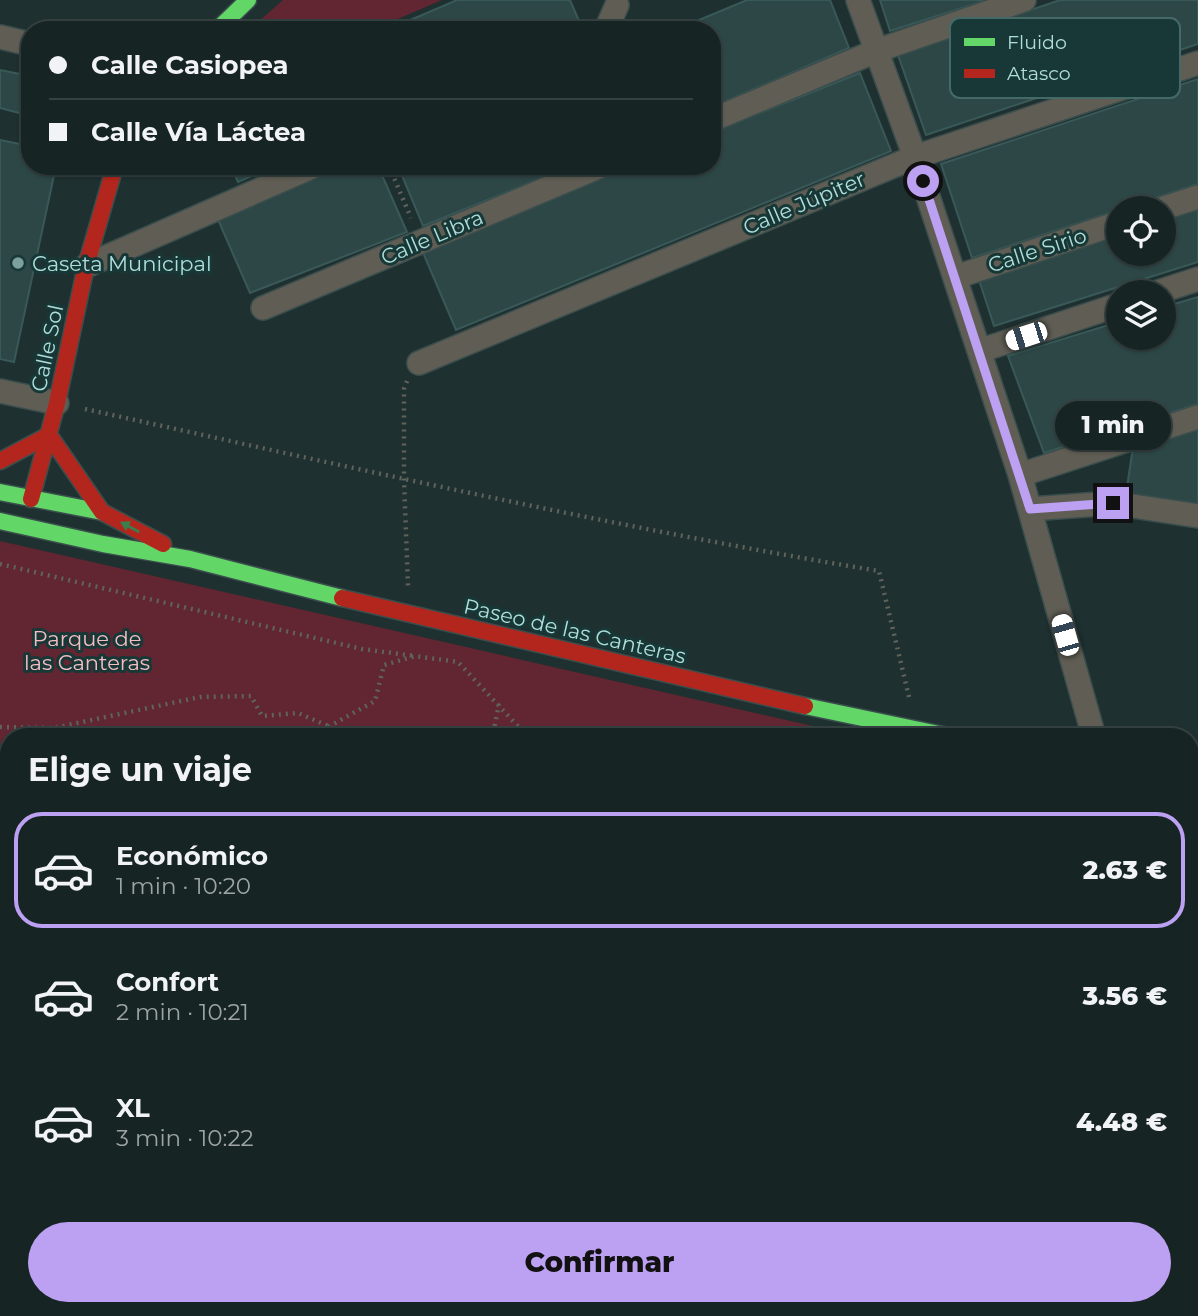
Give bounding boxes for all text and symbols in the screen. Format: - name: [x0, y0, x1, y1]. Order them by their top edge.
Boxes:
- legend: [950, 18, 1180, 98]
- text: Fluido: [1007, 31, 1067, 54]
- text: Calle Casiopea: [91, 49, 289, 81]
- text: Atasco: [1007, 62, 1071, 85]
- text: Calle Vía Láctea: [91, 116, 306, 148]
- route start: [907, 165, 939, 197]
- street label: Calle Júpiter: [739, 166, 869, 240]
- map controls: [1106, 196, 1176, 350]
- button: locate: [1106, 196, 1176, 266]
- street label: Calle Libra: [377, 204, 487, 270]
- street label: Calle Sirio: [985, 222, 1089, 278]
- place label: Caseta Municipal: [32, 251, 212, 276]
- marker: Caseta Municipal: [10, 255, 26, 271]
- button: layers: [1106, 280, 1176, 350]
- street label: Calle Sol: [26, 302, 68, 394]
- car: [1003, 320, 1050, 352]
- callout: 1 min: [1055, 402, 1171, 450]
- text: 1 min: [1081, 411, 1145, 439]
- route end: [1097, 487, 1129, 519]
- one-way arrow: [120, 521, 140, 532]
- street label: Paseo de las Canteras: [461, 593, 689, 669]
- car: [1050, 612, 1081, 658]
- park label: Parque de las Canteras: [24, 626, 150, 675]
- text: Elige un viaje: [28, 750, 252, 789]
- icon: car: [32, 839, 95, 902]
- text: Económico: [116, 840, 268, 872]
- text: 2.63 €: [1083, 854, 1167, 886]
- text: 1 min · 10:20: [116, 872, 251, 900]
- icon: car: [32, 965, 95, 1028]
- text: Confort: [116, 966, 219, 998]
- text: 3.56 €: [1082, 980, 1167, 1012]
- text: 2 min · 10:21: [116, 998, 249, 1026]
- icon: car: [32, 1091, 95, 1154]
- text: XL: [116, 1092, 150, 1124]
- text: 4.48 €: [1076, 1106, 1167, 1138]
- text: 3 min · 10:22: [116, 1124, 254, 1152]
- button: Confirmar: [28, 1222, 1171, 1302]

